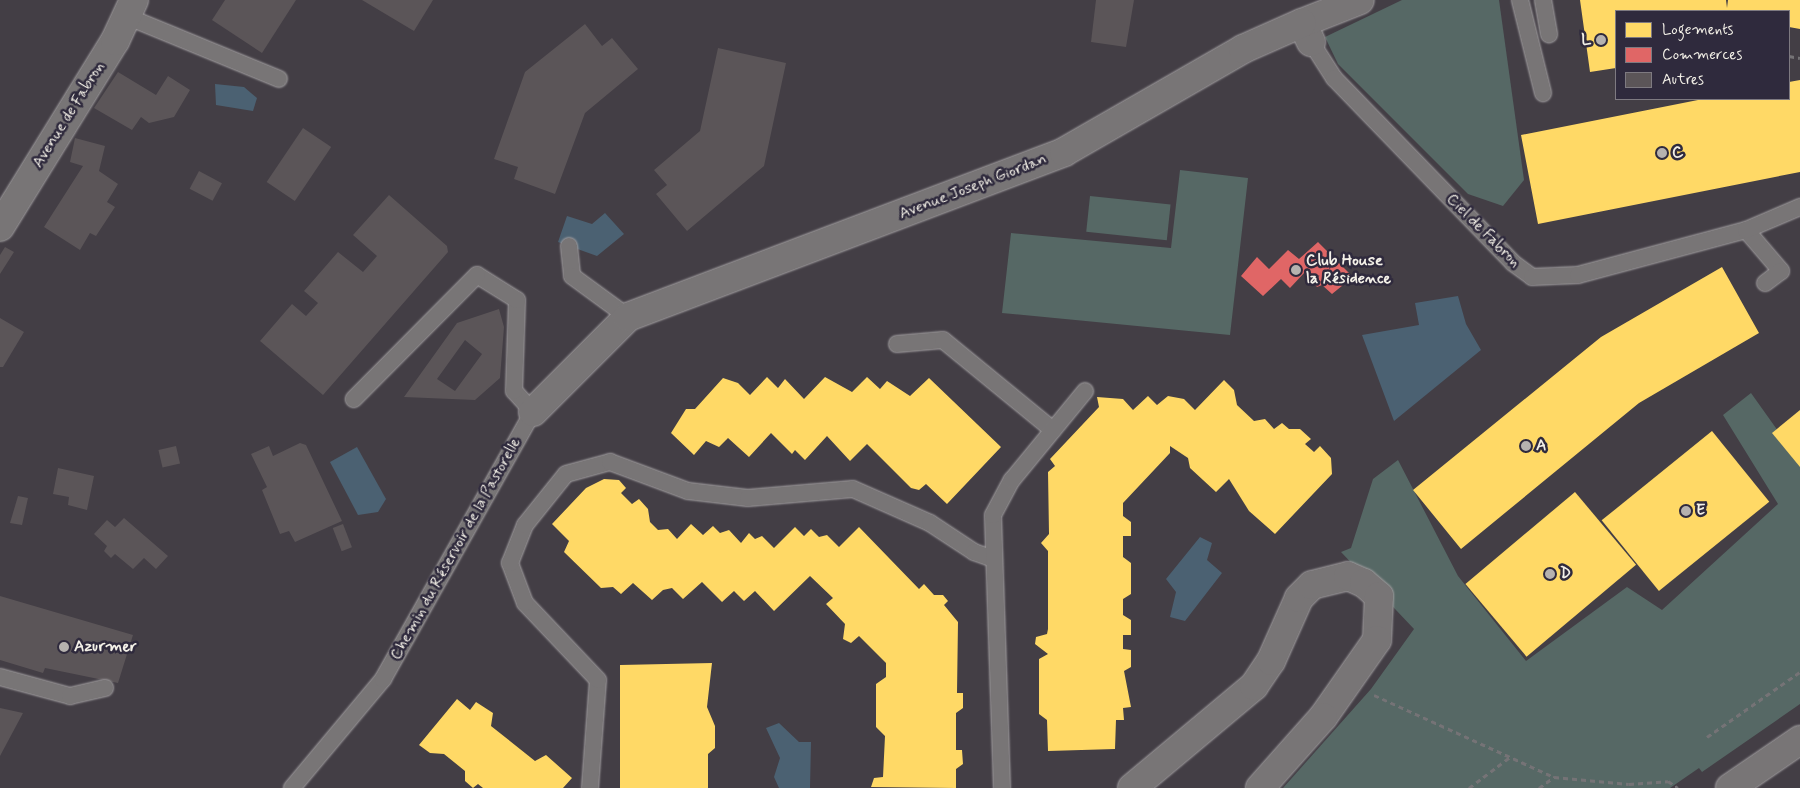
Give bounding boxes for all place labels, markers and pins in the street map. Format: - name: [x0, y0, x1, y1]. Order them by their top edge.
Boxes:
- place label: L: [1581, 30, 1591, 50]
- marker: L: [1595, 34, 1607, 46]
- place label: C: [1672, 143, 1683, 163]
- marker: C: [1656, 147, 1668, 159]
- place label: Club House la Résidence: [1306, 251, 1391, 289]
- marker: Club House la Résidence: [1290, 264, 1302, 276]
- place label: A: [1536, 436, 1546, 456]
- marker: A: [1520, 440, 1532, 452]
- place label: E: [1696, 501, 1705, 521]
- marker: E: [1680, 505, 1692, 517]
- place label: D: [1560, 564, 1571, 584]
- marker: D: [1544, 568, 1556, 580]
- place label: Azurmer: [74, 637, 137, 657]
- marker: Azurmer: [58, 641, 70, 653]

